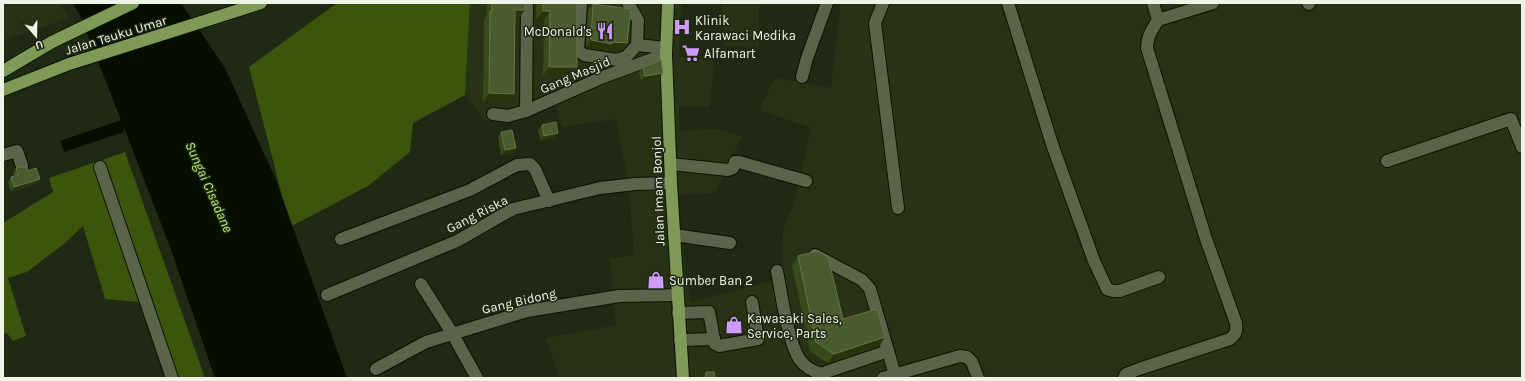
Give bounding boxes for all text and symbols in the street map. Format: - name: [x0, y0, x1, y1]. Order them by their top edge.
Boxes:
- street label: Jalan Teuku Umar: [64, 12, 169, 58]
- place label: Klinik Karawaci Medika: [695, 13, 796, 43]
- north arrow: [16, 16, 56, 56]
- hospital icon: Klinik Karawaci Medika: [672, 17, 692, 37]
- restaurant icon: McDonald's: [595, 21, 615, 41]
- place label: McDonald's: [524, 24, 592, 39]
- text: U: [33, 38, 45, 52]
- supermarket icon: Alfamart: [681, 43, 701, 63]
- place label: Alfamart: [704, 46, 756, 61]
- street label: Gang Masjid: [538, 54, 612, 96]
- street label: Jalan Imam Bonjol: [649, 136, 667, 246]
- water label: Sungai Cisadane: [181, 139, 237, 235]
- street label: Gang Riska: [444, 192, 510, 236]
- shop icon: Sumber Ban 2: [646, 270, 666, 290]
- place label: Sumber Ban 2: [669, 273, 753, 288]
- street label: Gang Bidong: [480, 285, 558, 317]
- place label: Kawasaki Sales, Service, Parts: [747, 311, 842, 341]
- shop icon: Kawasaki Sales, Service, Parts: [724, 315, 744, 335]

